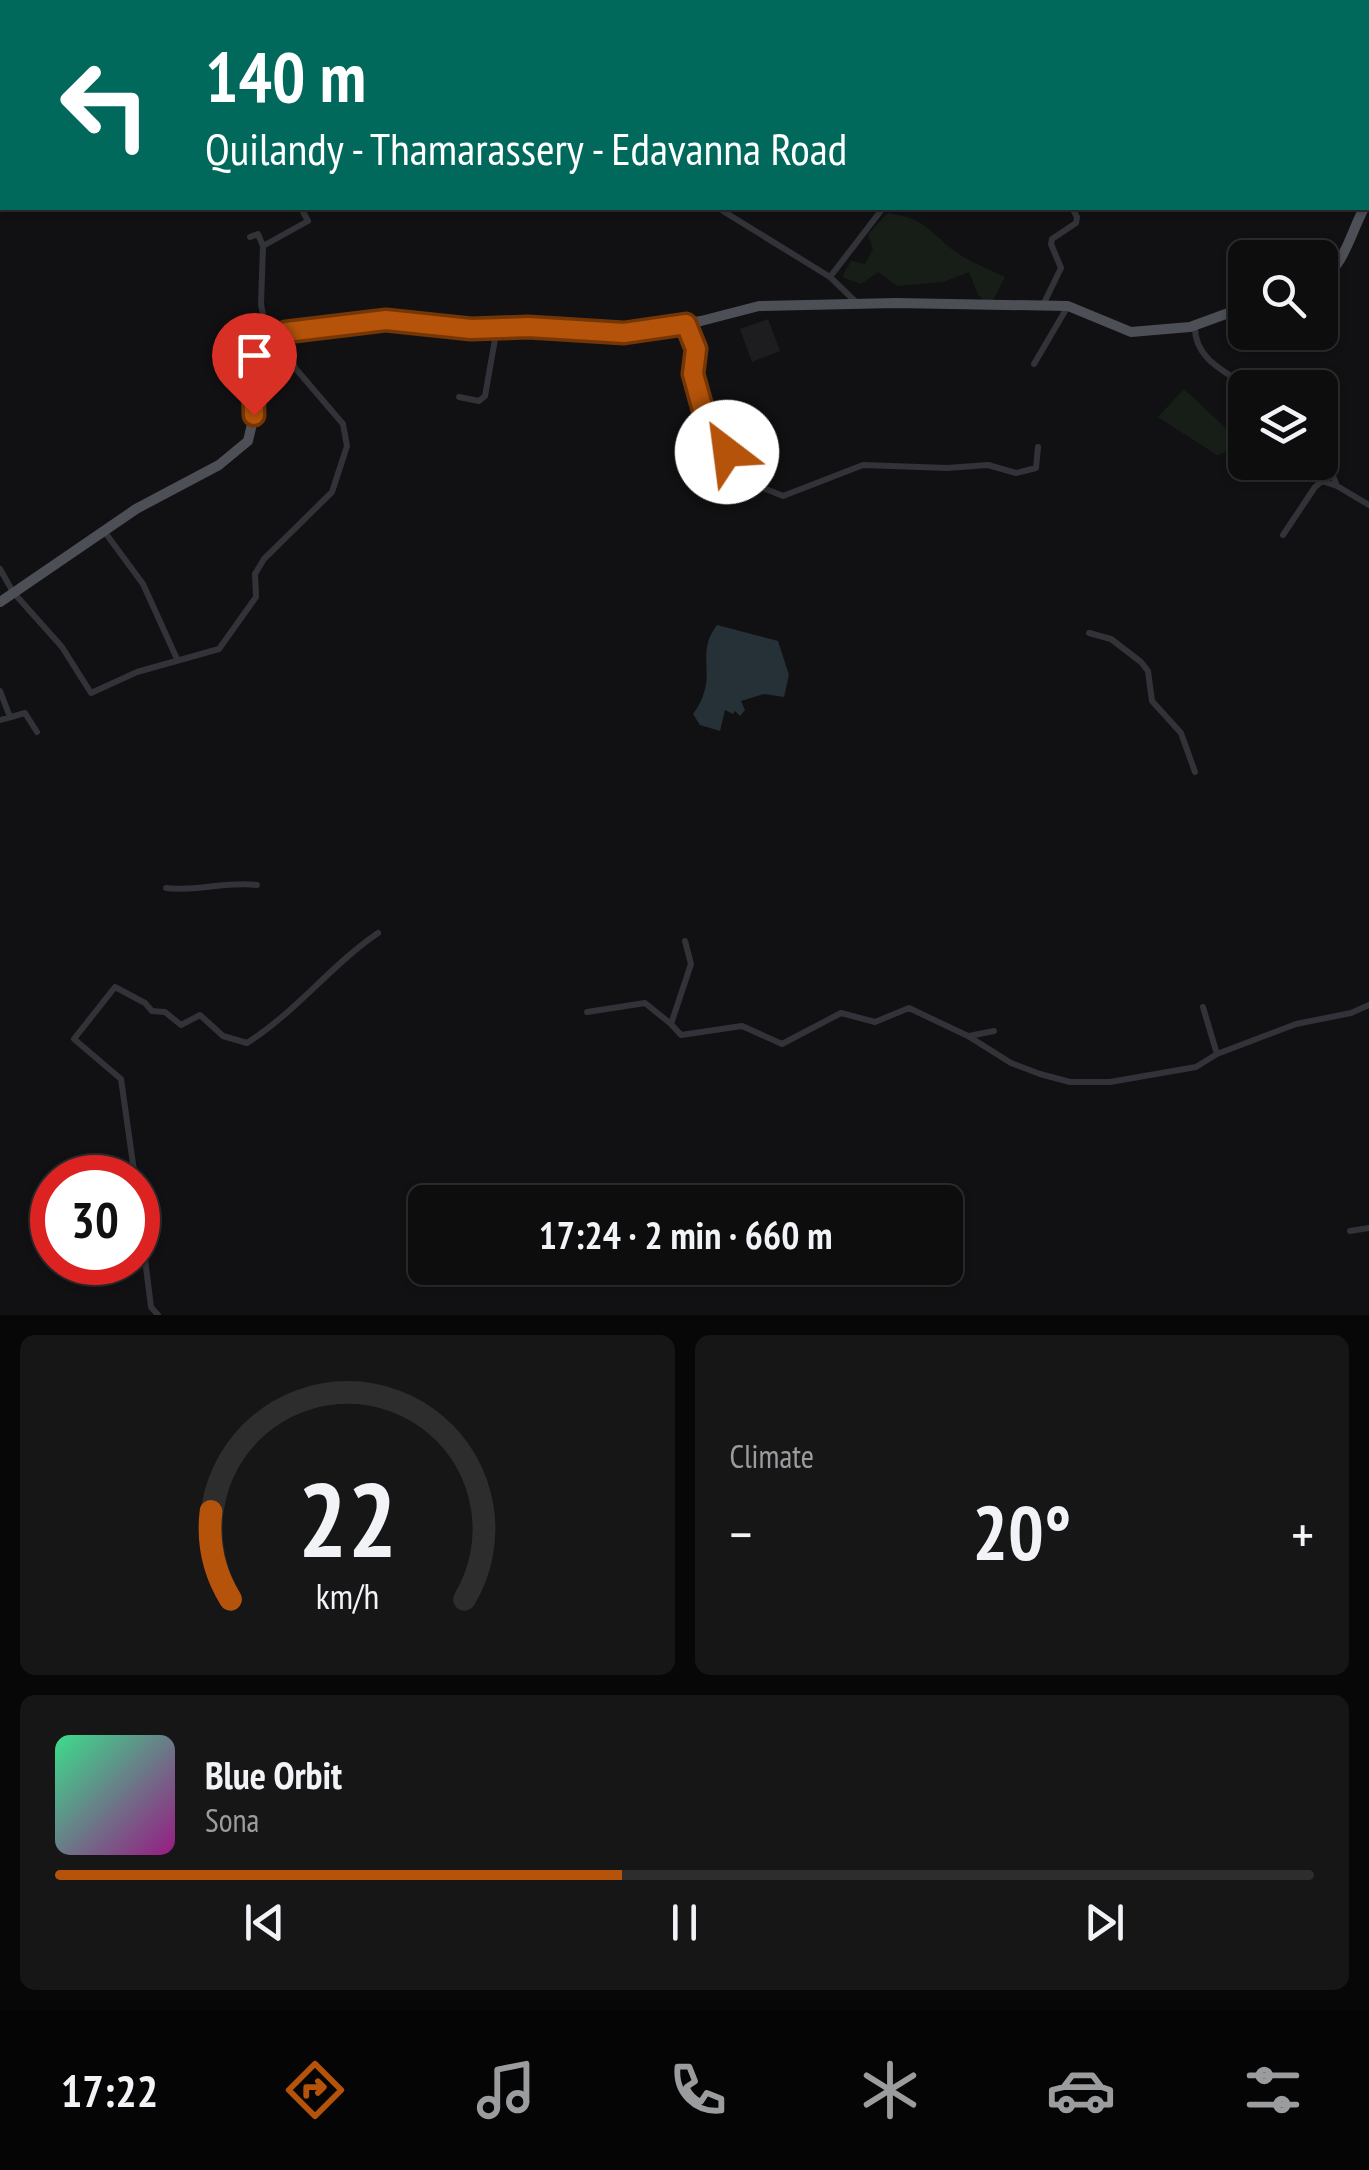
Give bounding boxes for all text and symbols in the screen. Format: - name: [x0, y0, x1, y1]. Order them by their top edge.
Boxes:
- text: 140 m: [205, 31, 366, 121]
- icon: left: [40, 40, 170, 170]
- text: Quilandy - Thamarassery - Edavanna Road: [205, 119, 847, 177]
- map controls: [1228, 240, 1338, 480]
- button: search: [1228, 240, 1338, 350]
- pin: [212, 313, 297, 416]
- icon: arrive: [227, 328, 282, 383]
- button: layers: [1228, 370, 1338, 480]
- position arrow: [675, 400, 779, 504]
- speed limit sign: 30: [30, 1155, 160, 1285]
- text: 17:24 · 2 min · 660 m: [539, 1210, 832, 1259]
- text: Climate: [730, 1435, 814, 1477]
- text: 22: [298, 1451, 397, 1586]
- text: 20°: [972, 1484, 1071, 1581]
- text: −: [730, 1498, 752, 1569]
- text: +: [1291, 1498, 1314, 1569]
- text: km/h: [316, 1573, 379, 1619]
- text: Blue Orbit: [205, 1750, 342, 1799]
- text: Sona: [205, 1799, 259, 1841]
- icon: previous: [237, 1895, 292, 1950]
- icon: pause: [657, 1895, 712, 1950]
- icon: next: [1077, 1895, 1132, 1950]
- icon: directions: [280, 2055, 350, 2125]
- icon: music: [471, 2055, 541, 2125]
- icon: phone: [663, 2055, 733, 2125]
- icon: climate: [855, 2055, 925, 2125]
- icon: car: [1046, 2055, 1116, 2125]
- icon: filters: [1238, 2055, 1308, 2125]
- text: 17:22: [61, 2061, 158, 2119]

